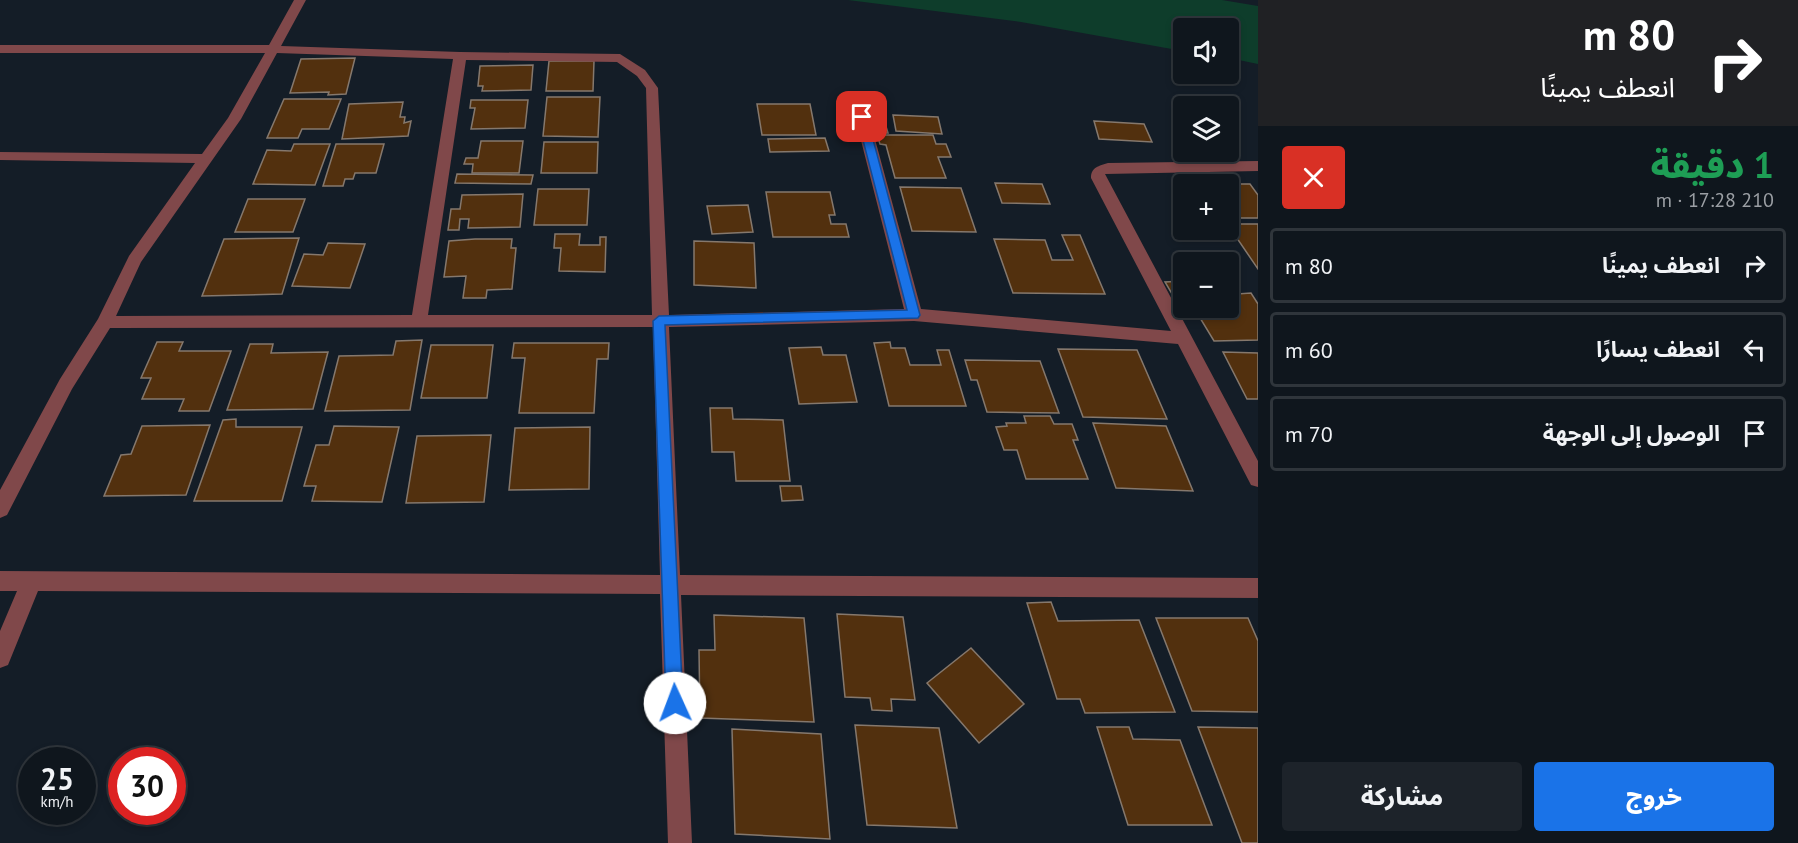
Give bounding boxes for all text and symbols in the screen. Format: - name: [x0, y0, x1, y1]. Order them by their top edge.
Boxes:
- text: 80 m: [1583, 7, 1675, 62]
- map controls: [1173, 18, 1239, 318]
- button: sound: [1173, 18, 1239, 84]
- icon: right: [1696, 24, 1774, 102]
- text: انعطف يمينًا: [1540, 70, 1675, 104]
- pin: [836, 91, 887, 142]
- button: layers: [1173, 96, 1239, 162]
- icon: arrive: [845, 100, 878, 133]
- text: 1 دقيقة: [1650, 141, 1774, 188]
- button: close: [1282, 146, 1345, 209]
- button: +: [1173, 174, 1239, 240]
- text: 210 m · 17:28: [1656, 187, 1774, 213]
- icon: right: [1738, 249, 1771, 282]
- text: انعطف يمينًا: [1602, 251, 1720, 279]
- button: −: [1173, 252, 1239, 318]
- text: 80 m: [1285, 252, 1333, 280]
- icon: left: [1738, 333, 1771, 366]
- text: انعطف يسارًا: [1596, 335, 1720, 363]
- text: 60 m: [1285, 336, 1333, 364]
- icon: arrive: [1738, 417, 1771, 450]
- text: الوصول إلى الوجهة: [1543, 419, 1720, 447]
- text: 70 m: [1285, 420, 1333, 448]
- position arrow: [643, 671, 707, 735]
- speed limit sign: 30: [108, 747, 186, 825]
- text: 25: [40, 759, 74, 798]
- button: مشاركة: [1282, 762, 1522, 831]
- button: خروج: [1534, 762, 1774, 831]
- text: km/h: [41, 792, 73, 811]

